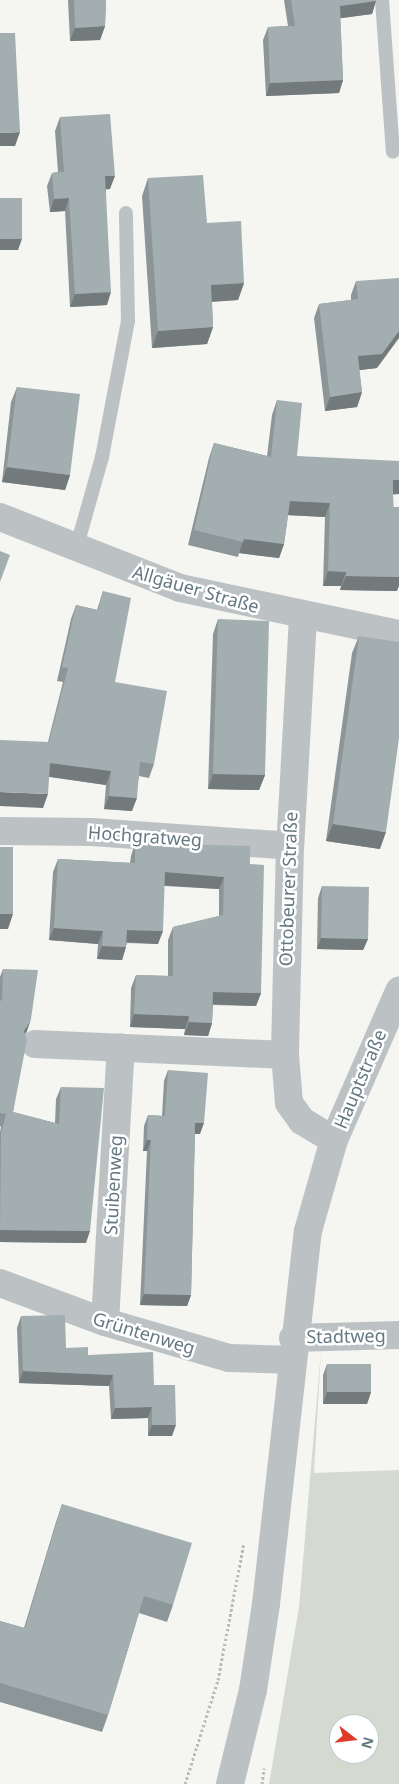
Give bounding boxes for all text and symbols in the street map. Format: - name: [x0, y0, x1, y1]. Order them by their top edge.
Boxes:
- street label: Allgäuer Straße: [130, 561, 262, 617]
- street label: Ottobeurer Straße: [275, 811, 301, 967]
- street label: Hochgratweg: [87, 821, 203, 851]
- street label: Hauptstraße: [329, 1026, 391, 1132]
- street label: Stuibenweg: [100, 1135, 126, 1235]
- street label: Grüntenweg: [90, 1307, 198, 1359]
- street label: Stadtweg: [306, 1325, 386, 1347]
- north arrow: [329, 1714, 379, 1764]
- text: N: [357, 1735, 379, 1751]

